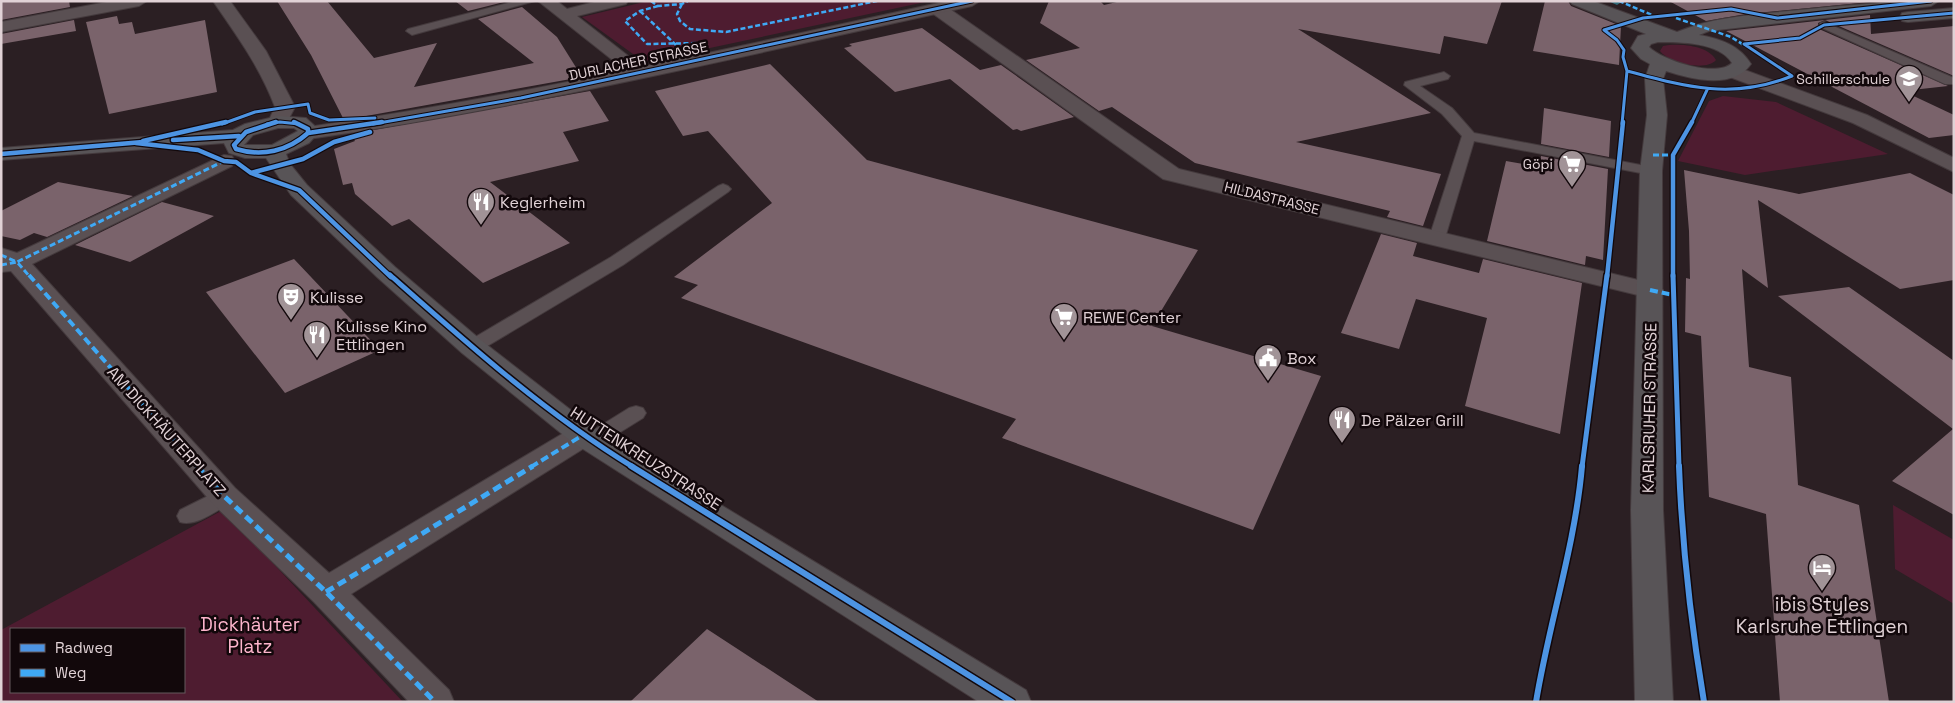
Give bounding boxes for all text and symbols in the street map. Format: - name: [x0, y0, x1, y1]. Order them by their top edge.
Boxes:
- street label: DURLACHER STRASSE: [567, 37, 709, 84]
- school or university icon: Schillerschule: [1894, 64, 1924, 103]
- place label: Schillerschule: [1796, 70, 1890, 88]
- supermarket icon: Göpi: [1557, 149, 1587, 188]
- place label: Göpi: [1523, 155, 1553, 173]
- street label: HILDASTRASSE: [1223, 178, 1321, 219]
- restaurant icon: Keglerheim: [466, 187, 496, 226]
- place label: Keglerheim: [500, 192, 586, 213]
- theatre icon: Kulisse: [276, 282, 306, 321]
- place label: Kulisse: [310, 287, 364, 308]
- supermarket icon: REWE Center: [1049, 302, 1079, 341]
- place label: REWE Center: [1083, 307, 1181, 328]
- place label: Kulisse Kino Ettlingen: [336, 316, 427, 355]
- restaurant icon: Kulisse Kino Ettlingen: [302, 320, 332, 359]
- street label: KARLSRUHER STRASSE: [1638, 323, 1661, 493]
- public building icon: Box: [1253, 343, 1283, 382]
- place label: Box: [1287, 348, 1316, 369]
- street label: AM DICKHÄUTERPLATZ: [103, 362, 231, 501]
- street label: HUTTENKREUZSTRASSE: [566, 402, 725, 515]
- restaurant icon: De Pälzer Grill: [1327, 405, 1357, 444]
- place label: De Pälzer Grill: [1361, 410, 1464, 431]
- hotel icon: ibis Styles Karlsruhe Ettlingen: [1807, 553, 1837, 592]
- place label: ibis Styles Karlsruhe Ettlingen: [1736, 592, 1908, 639]
- park label: Dickhäuter Platz: [200, 612, 300, 659]
- legend: [10, 628, 185, 693]
- text: Radweg: [55, 638, 113, 657]
- text: Weg: [55, 663, 86, 682]

